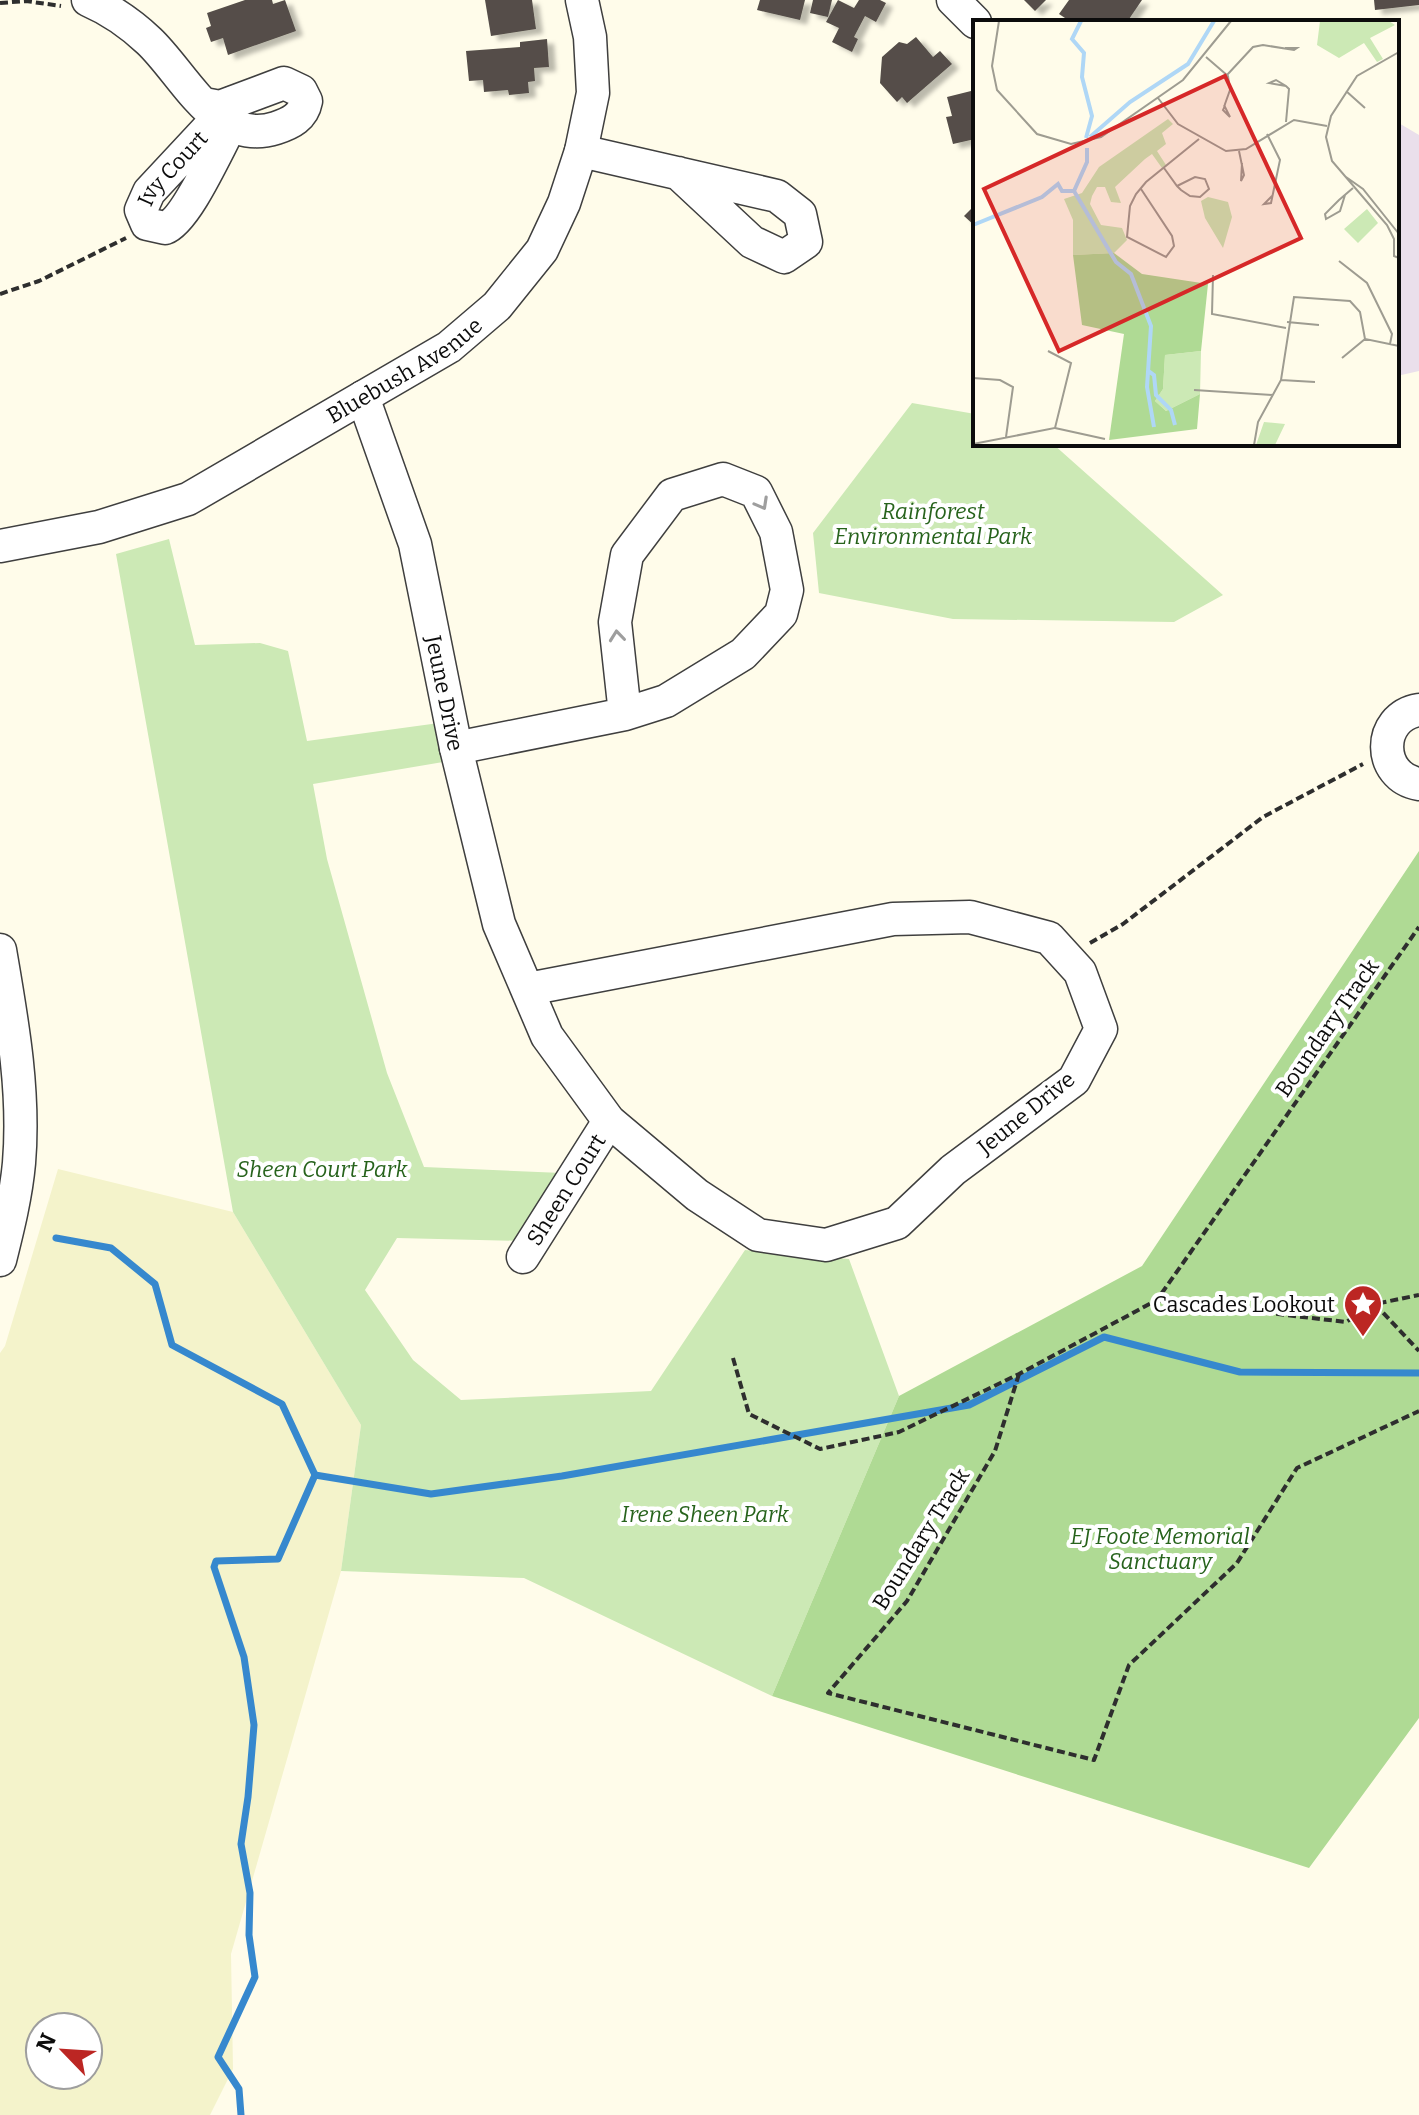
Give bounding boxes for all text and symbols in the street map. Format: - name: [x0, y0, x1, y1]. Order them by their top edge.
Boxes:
- inset map: [973, 20, 1399, 446]
- street label: Ivy Court: [131, 125, 213, 210]
- street label: Bluebush Avenue: [322, 311, 487, 429]
- one-way arrow: [752, 496, 767, 510]
- park label: Rainforest Environmental Park: [834, 498, 1033, 550]
- one-way arrow: [608, 630, 625, 643]
- street label: Jeune Drive: [420, 632, 470, 753]
- street label: Boundary Track: [1270, 954, 1385, 1102]
- street label: Jeune Drive: [971, 1066, 1080, 1161]
- street label: Sheen Court: [520, 1129, 611, 1250]
- park label: Sheen Court Park: [237, 1156, 408, 1183]
- place icon: Cascades Lookout: [1342, 1283, 1384, 1338]
- place label: Cascades Lookout: [1153, 1291, 1335, 1318]
- street label: Boundary Track: [867, 1463, 976, 1615]
- park label: Irene Sheen Park: [621, 1501, 790, 1528]
- park label: EJ Foote Memorial Sanctuary: [1070, 1523, 1250, 1575]
- north arrow: [24, 2011, 104, 2091]
- text: N: [31, 2029, 62, 2056]

